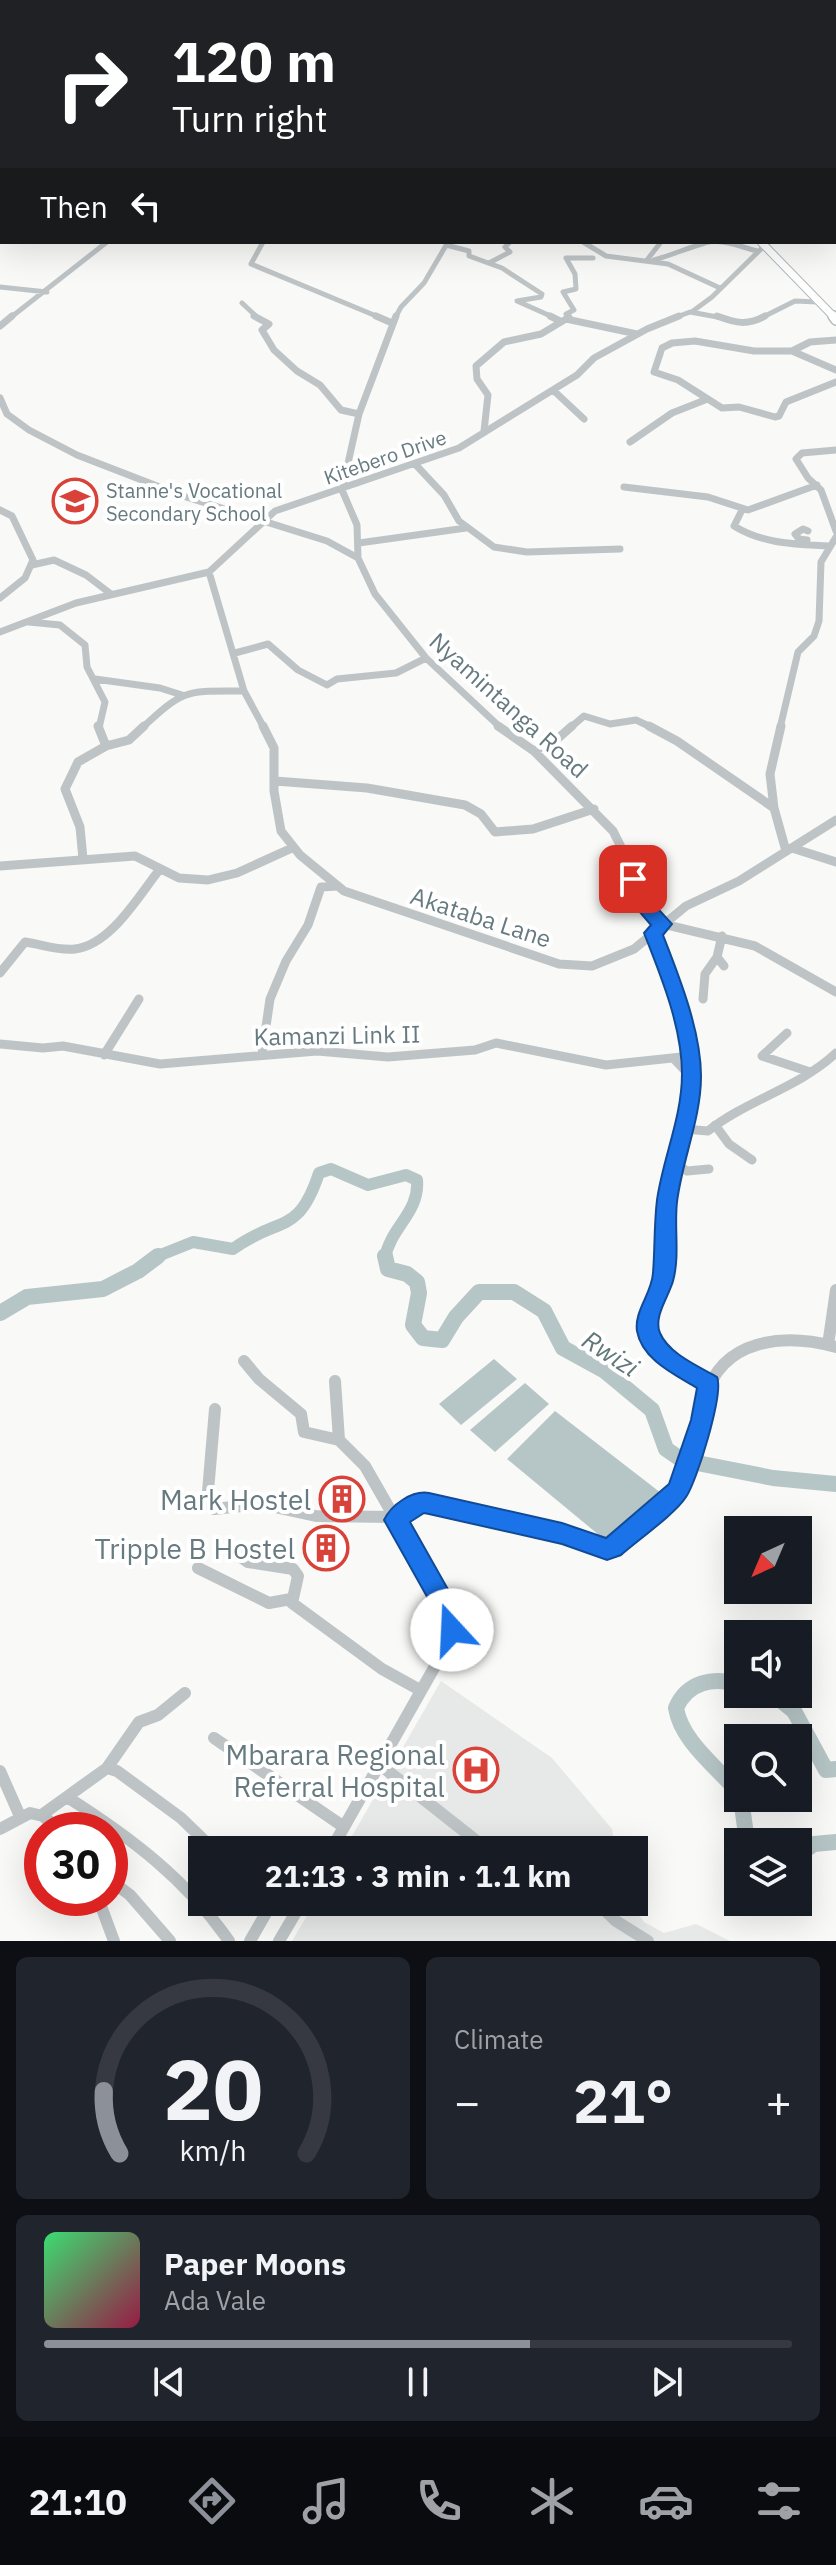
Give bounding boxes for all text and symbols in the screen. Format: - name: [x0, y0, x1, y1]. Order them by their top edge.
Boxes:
- text: 120 m: [172, 25, 336, 97]
- icon: right: [40, 32, 144, 136]
- text: Turn right: [172, 95, 328, 142]
- icon: left: [124, 184, 168, 228]
- text: Then: [40, 187, 108, 226]
- street label: Kitebero Drive: [320, 423, 450, 491]
- school or university icon: Stanne's Vocational Secondary School: [51, 477, 99, 525]
- place label: Stanne's Vocational Secondary School: [106, 477, 282, 527]
- street label: Nyamintanga Road: [423, 625, 595, 785]
- pin: [599, 845, 667, 913]
- icon: arrive: [611, 857, 655, 901]
- street label: Akataba Lane: [407, 879, 555, 955]
- street label: Kamanzi Link II: [253, 1018, 421, 1052]
- water label: Rwizi: [576, 1322, 646, 1384]
- building icon: Mark Hostel: [318, 1475, 366, 1523]
- place label: Mark Hostel: [160, 1481, 311, 1518]
- north arrow: [724, 1516, 812, 1604]
- map controls: [724, 1516, 812, 1916]
- building icon: Tripple B Hostel: [302, 1524, 350, 1572]
- place label: Tripple B Hostel: [94, 1530, 295, 1567]
- position arrow: [410, 1588, 494, 1672]
- button: sound: [724, 1620, 812, 1708]
- button: search: [724, 1724, 812, 1812]
- place label: Mbarara Regional Referral Hospital: [225, 1736, 445, 1805]
- hospital icon: Mbarara Regional Referral Hospital: [452, 1746, 500, 1794]
- speed limit sign: 30: [24, 1812, 128, 1916]
- button: layers: [724, 1828, 812, 1916]
- text: 21:13 · 3 min · 1.1 km: [265, 1856, 571, 1895]
- text: Climate: [454, 2022, 544, 2056]
- text: 20: [163, 2035, 263, 2143]
- text: 21°: [573, 2061, 673, 2140]
- text: −: [454, 2073, 480, 2130]
- text: +: [766, 2073, 792, 2130]
- text: km/h: [179, 2132, 247, 2169]
- text: Paper Moons: [164, 2244, 346, 2283]
- text: Ada Vale: [164, 2283, 266, 2317]
- icon: previous: [147, 2360, 191, 2404]
- icon: pause: [396, 2360, 440, 2404]
- icon: next: [645, 2360, 689, 2404]
- icon: directions: [184, 2473, 240, 2529]
- icon: music: [298, 2473, 354, 2529]
- icon: phone: [411, 2473, 467, 2529]
- icon: climate: [524, 2473, 580, 2529]
- icon: car: [638, 2473, 694, 2529]
- icon: filters: [751, 2473, 807, 2529]
- text: 21:10: [29, 2478, 127, 2525]

